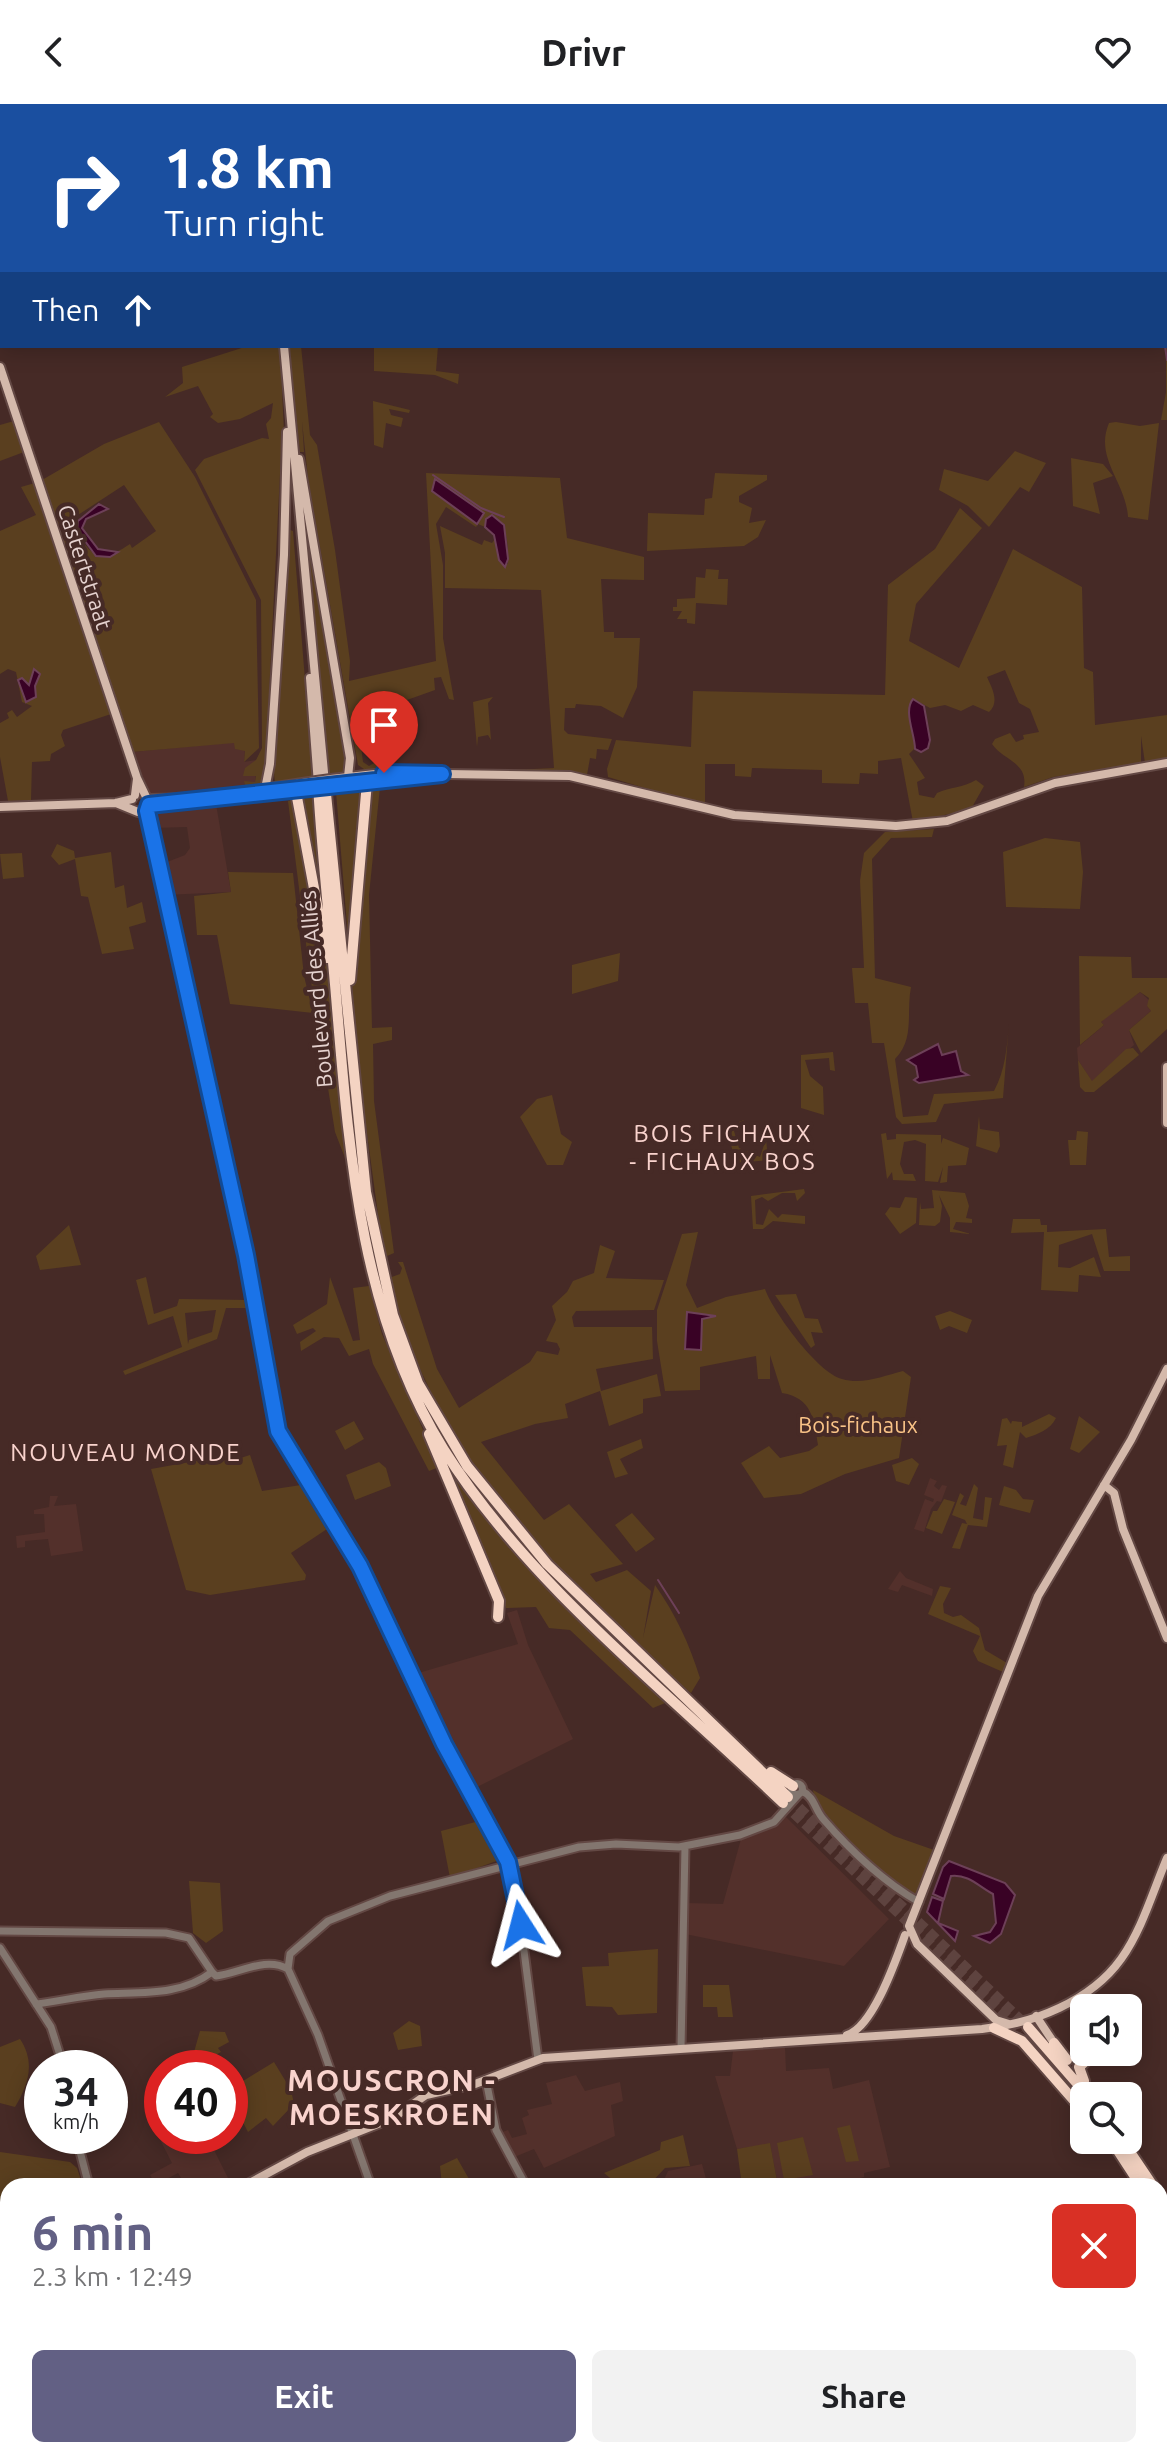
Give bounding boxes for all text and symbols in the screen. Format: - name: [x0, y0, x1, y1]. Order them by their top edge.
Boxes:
- icon: back: [32, 30, 76, 74]
- icon: heart: [1091, 30, 1135, 74]
- text: Drivr: [541, 32, 626, 73]
- icon: right: [32, 136, 136, 240]
- text: 1.8 km: [164, 136, 334, 199]
- text: Turn right: [164, 202, 324, 243]
- icon: ahead: [116, 288, 160, 332]
- text: Then: [32, 293, 100, 327]
- street label: Castertstraat: [54, 501, 118, 633]
- pin: [350, 691, 418, 773]
- icon: arrive: [362, 703, 406, 747]
- street label: Boulevard des Alliés: [294, 889, 337, 1089]
- district label: BOIS FICHAUX - FICHAUX BOS: [629, 1120, 817, 1175]
- park label: Bois-fichaux: [798, 1412, 918, 1437]
- district label: NOUVEAU MONDE: [10, 1439, 242, 1466]
- position arrow: [479, 1883, 563, 1967]
- map controls: [1070, 1994, 1142, 2154]
- button: sound: [1070, 1994, 1142, 2066]
- speed limit sign: 40: [144, 2050, 248, 2154]
- district label: MOUSCRON - MOESKROEN: [287, 2063, 497, 2131]
- text: 34: [53, 2069, 99, 2114]
- button: search: [1070, 2082, 1142, 2154]
- text: km/h: [53, 2110, 99, 2133]
- button: close: [1052, 2204, 1136, 2288]
- text: 6 min: [32, 2205, 153, 2259]
- text: 2.3 km · 12:49: [32, 2262, 193, 2291]
- button: Exit: [32, 2350, 576, 2442]
- button: Share: [592, 2350, 1136, 2442]

